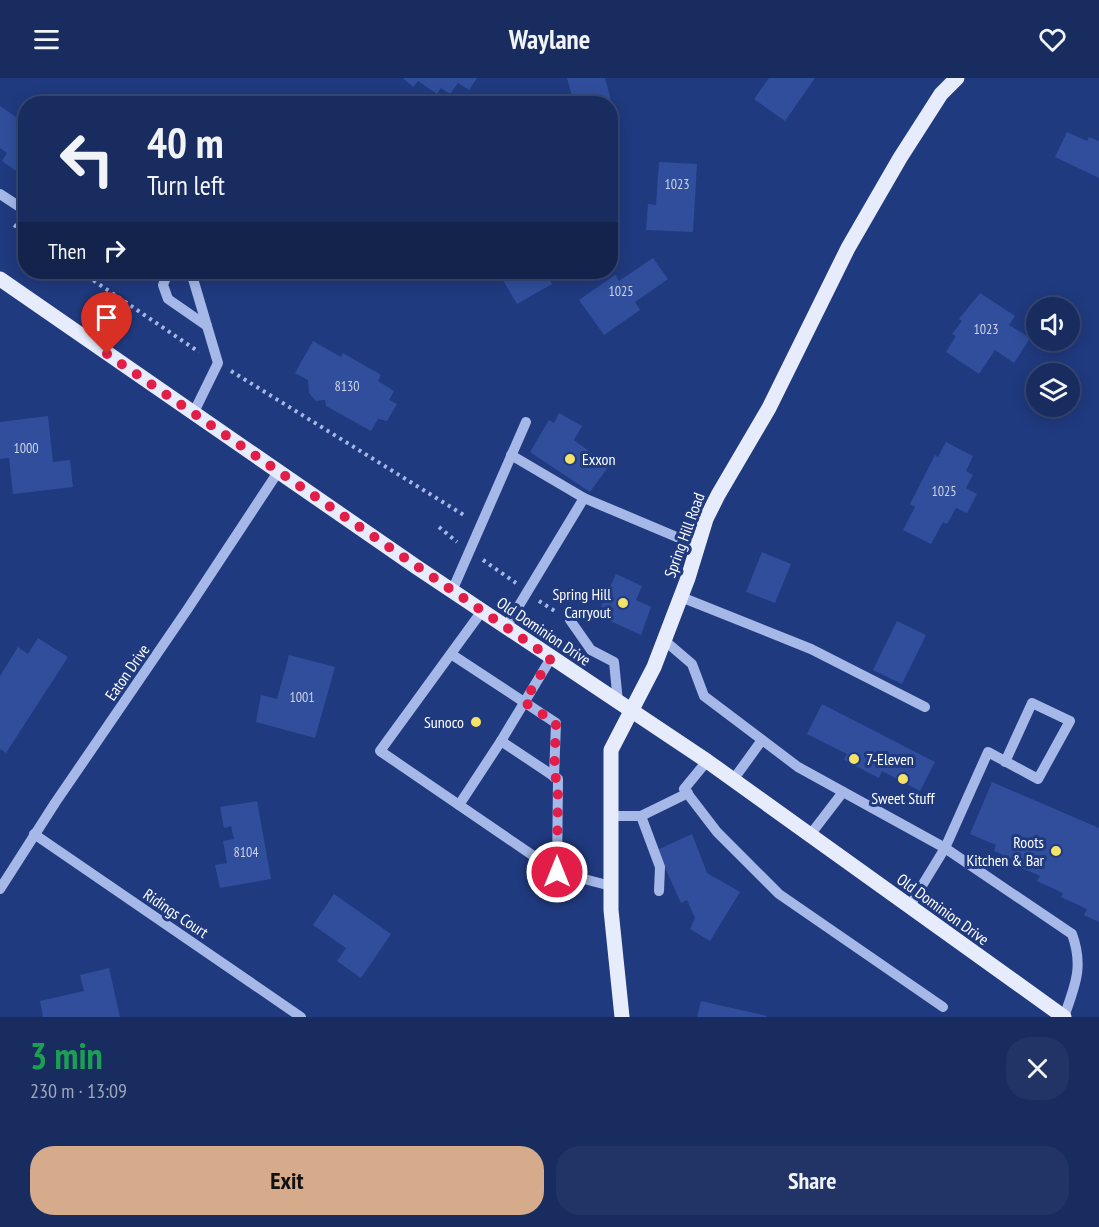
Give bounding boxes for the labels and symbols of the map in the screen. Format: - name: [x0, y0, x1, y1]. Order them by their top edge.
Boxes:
- house number: 1023: [664, 175, 690, 193]
- house number: 1025: [608, 282, 634, 300]
- pin: [81, 292, 132, 354]
- house number: 1023: [973, 320, 999, 338]
- house number: 8130: [334, 377, 360, 395]
- house number: 1000: [13, 439, 39, 457]
- place label: Exxon: [582, 449, 616, 469]
- marker: Exxon: [563, 452, 577, 466]
- house number: 1025: [931, 482, 957, 500]
- street label: Spring Hill Road: [659, 490, 709, 580]
- place label: Spring Hill Carryout: [553, 584, 612, 622]
- street label: Old Dominion Drive: [493, 592, 595, 670]
- marker: Spring Hill Carryout: [616, 596, 630, 610]
- street label: Eaton Drive: [100, 640, 154, 704]
- house number: 1001: [289, 688, 315, 706]
- place label: Sunoco: [424, 712, 464, 732]
- marker: Sunoco: [469, 715, 483, 729]
- place label: 7-Eleven: [866, 749, 914, 769]
- marker: 7-Eleven: [847, 752, 861, 766]
- marker: Sweet Stuff: [896, 772, 910, 786]
- place label: Sweet Stuff: [871, 788, 936, 808]
- place label: Roots Kitchen & Bar: [966, 832, 1045, 870]
- position arrow: [525, 840, 589, 904]
- house number: 8104: [233, 843, 259, 861]
- marker: Roots Kitchen & Bar: [1049, 844, 1063, 858]
- street label: Old Dominion Drive: [893, 869, 993, 949]
- street label: Ridings Court: [140, 884, 213, 942]

